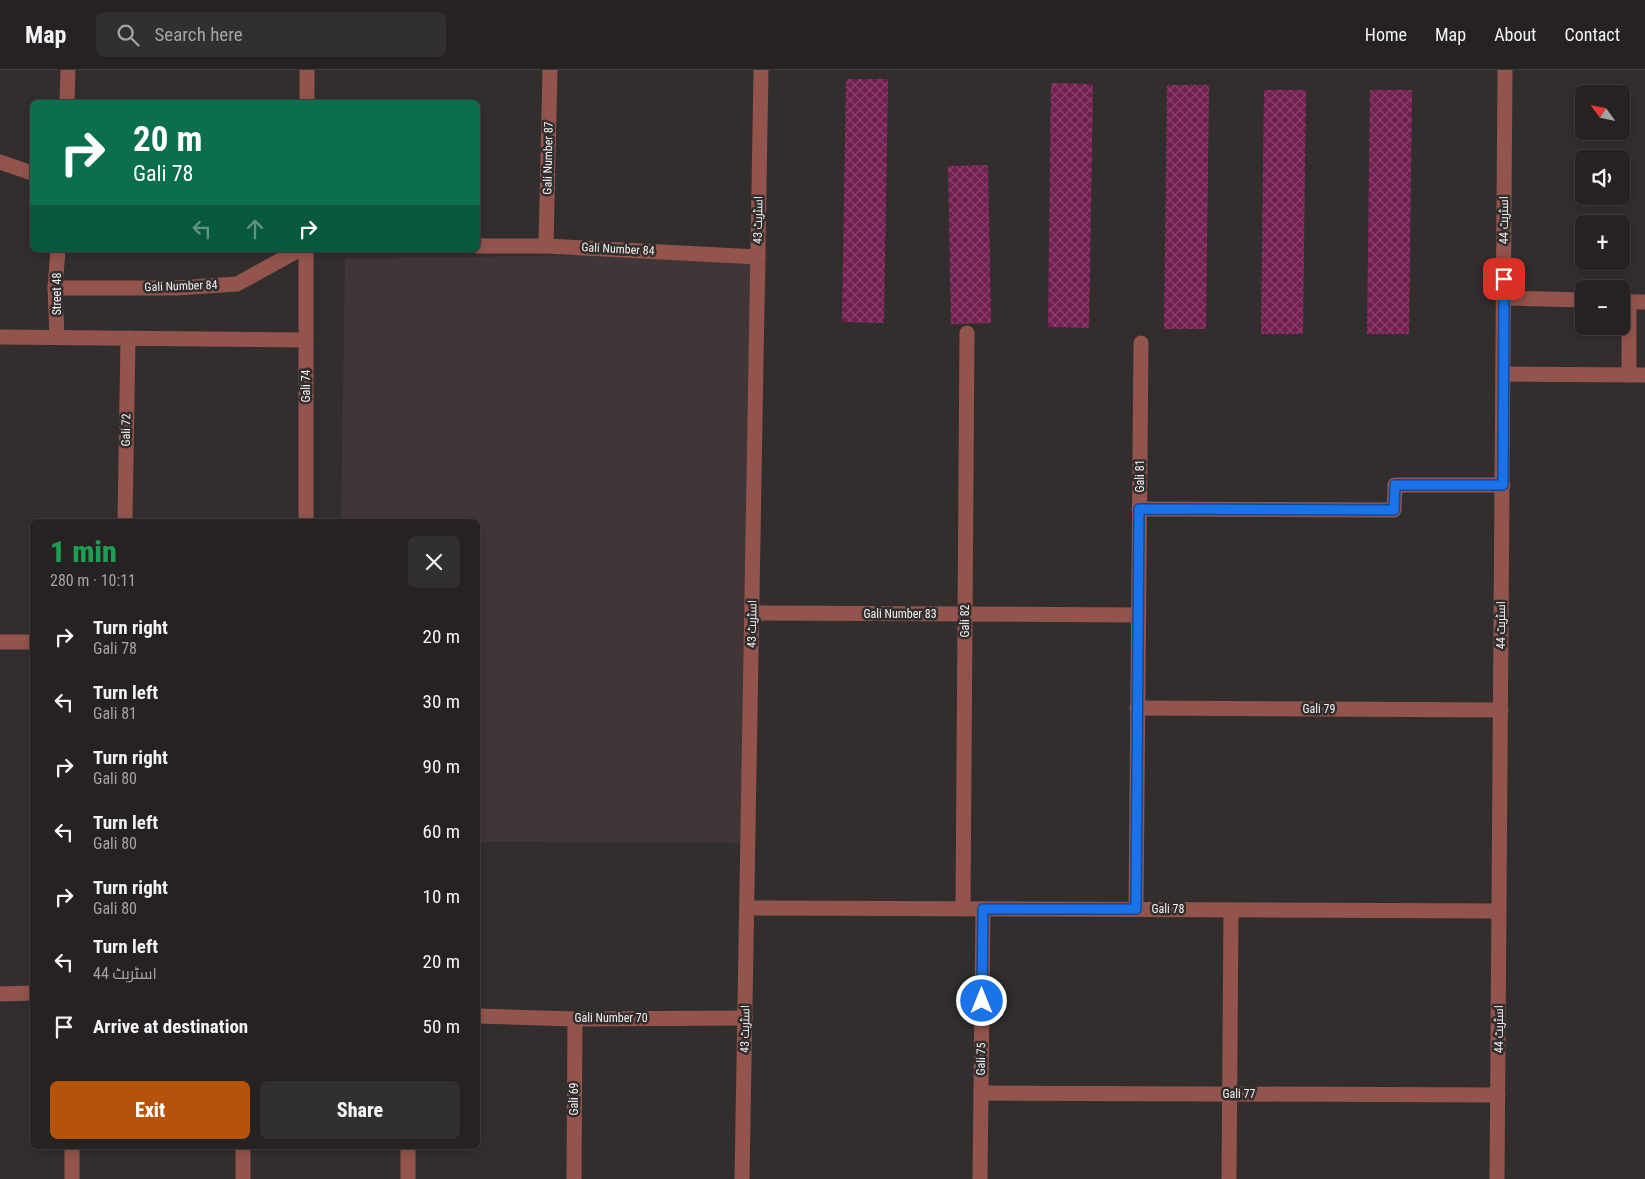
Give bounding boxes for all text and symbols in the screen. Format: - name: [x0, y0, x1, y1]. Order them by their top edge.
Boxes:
- search box: [96, 12, 446, 57]
- text: Map: [25, 21, 66, 49]
- icon: search: [114, 21, 142, 49]
- text: Search here: [154, 23, 243, 46]
- text: Home: [1365, 24, 1407, 45]
- text: Map: [1435, 24, 1466, 45]
- text: About: [1494, 24, 1536, 45]
- text: Contact: [1564, 24, 1620, 45]
- north arrow: [1575, 85, 1630, 140]
- map controls: [1575, 85, 1630, 335]
- text: 20 m: [133, 119, 202, 160]
- icon: right: [50, 120, 115, 185]
- street label: Gali Number 87: [540, 121, 556, 195]
- button: sound: [1575, 150, 1630, 205]
- text: Gali 78: [133, 161, 193, 186]
- street label: اسٹریٹ 43: [751, 196, 765, 244]
- street label: اسٹریٹ 44: [1497, 196, 1511, 244]
- icon: left: [188, 215, 216, 243]
- icon: ahead: [241, 215, 269, 243]
- icon: right: [294, 215, 322, 243]
- button: +: [1575, 215, 1630, 270]
- street label: Gali Number 84: [581, 240, 655, 258]
- pin: [1483, 258, 1525, 300]
- icon: arrive: [1490, 265, 1518, 293]
- street label: Street 48: [50, 273, 64, 315]
- street label: Gali Number 84: [144, 278, 218, 294]
- button: −: [1575, 280, 1630, 335]
- street label: Gali 74: [299, 369, 313, 402]
- street label: Gali 72: [119, 413, 133, 447]
- street label: Gali 81: [1133, 460, 1147, 492]
- text: 1 min: [50, 534, 117, 569]
- button: close: [408, 536, 460, 588]
- text: 280 m · 10:11: [50, 571, 136, 590]
- street label: اسٹریٹ 43: [745, 600, 759, 648]
- street label: اسٹریٹ 44: [1494, 601, 1508, 649]
- street label: Gali 82: [958, 604, 972, 637]
- street label: Gali Number 83: [863, 607, 937, 621]
- text: Turn right: [93, 616, 168, 639]
- icon: right: [50, 623, 78, 651]
- text: 20 m: [423, 625, 460, 648]
- text: Gali 78: [93, 639, 137, 658]
- text: Turn left: [93, 681, 158, 704]
- icon: left: [50, 688, 78, 716]
- text: 30 m: [423, 690, 460, 713]
- street label: Gali 79: [1303, 702, 1336, 716]
- text: Gali 81: [93, 704, 137, 723]
- text: Turn right: [93, 746, 168, 769]
- icon: right: [50, 753, 78, 781]
- text: 90 m: [423, 755, 460, 778]
- text: Gali 80: [93, 769, 137, 788]
- text: Turn left: [93, 811, 158, 834]
- icon: left: [50, 818, 78, 846]
- text: 60 m: [423, 820, 460, 843]
- text: Gali 80: [93, 834, 137, 853]
- text: Turn right: [93, 876, 168, 899]
- icon: right: [50, 883, 78, 911]
- text: 10 m: [423, 885, 460, 908]
- text: Gali 80: [93, 899, 137, 918]
- street label: Gali 78: [1152, 902, 1185, 916]
- text: Turn left: [93, 935, 158, 958]
- icon: left: [50, 948, 78, 976]
- text: 20 m: [423, 950, 460, 973]
- text: اسٹریٹ 44: [93, 964, 157, 983]
- position arrow: [955, 974, 1007, 1026]
- street label: اسٹریٹ 43: [738, 1005, 752, 1053]
- street label: اسٹریٹ 44: [1492, 1005, 1506, 1053]
- street label: Gali Number 70: [574, 1011, 648, 1025]
- icon: arrive: [50, 1013, 78, 1041]
- text: Arrive at destination: [93, 1015, 248, 1038]
- text: 50 m: [423, 1015, 460, 1038]
- street label: Gali 75: [974, 1042, 988, 1076]
- button: Exit: [50, 1081, 250, 1139]
- button: Share: [260, 1081, 460, 1139]
- street label: Gali 69: [567, 1082, 581, 1115]
- street label: Gali 77: [1223, 1087, 1256, 1101]

